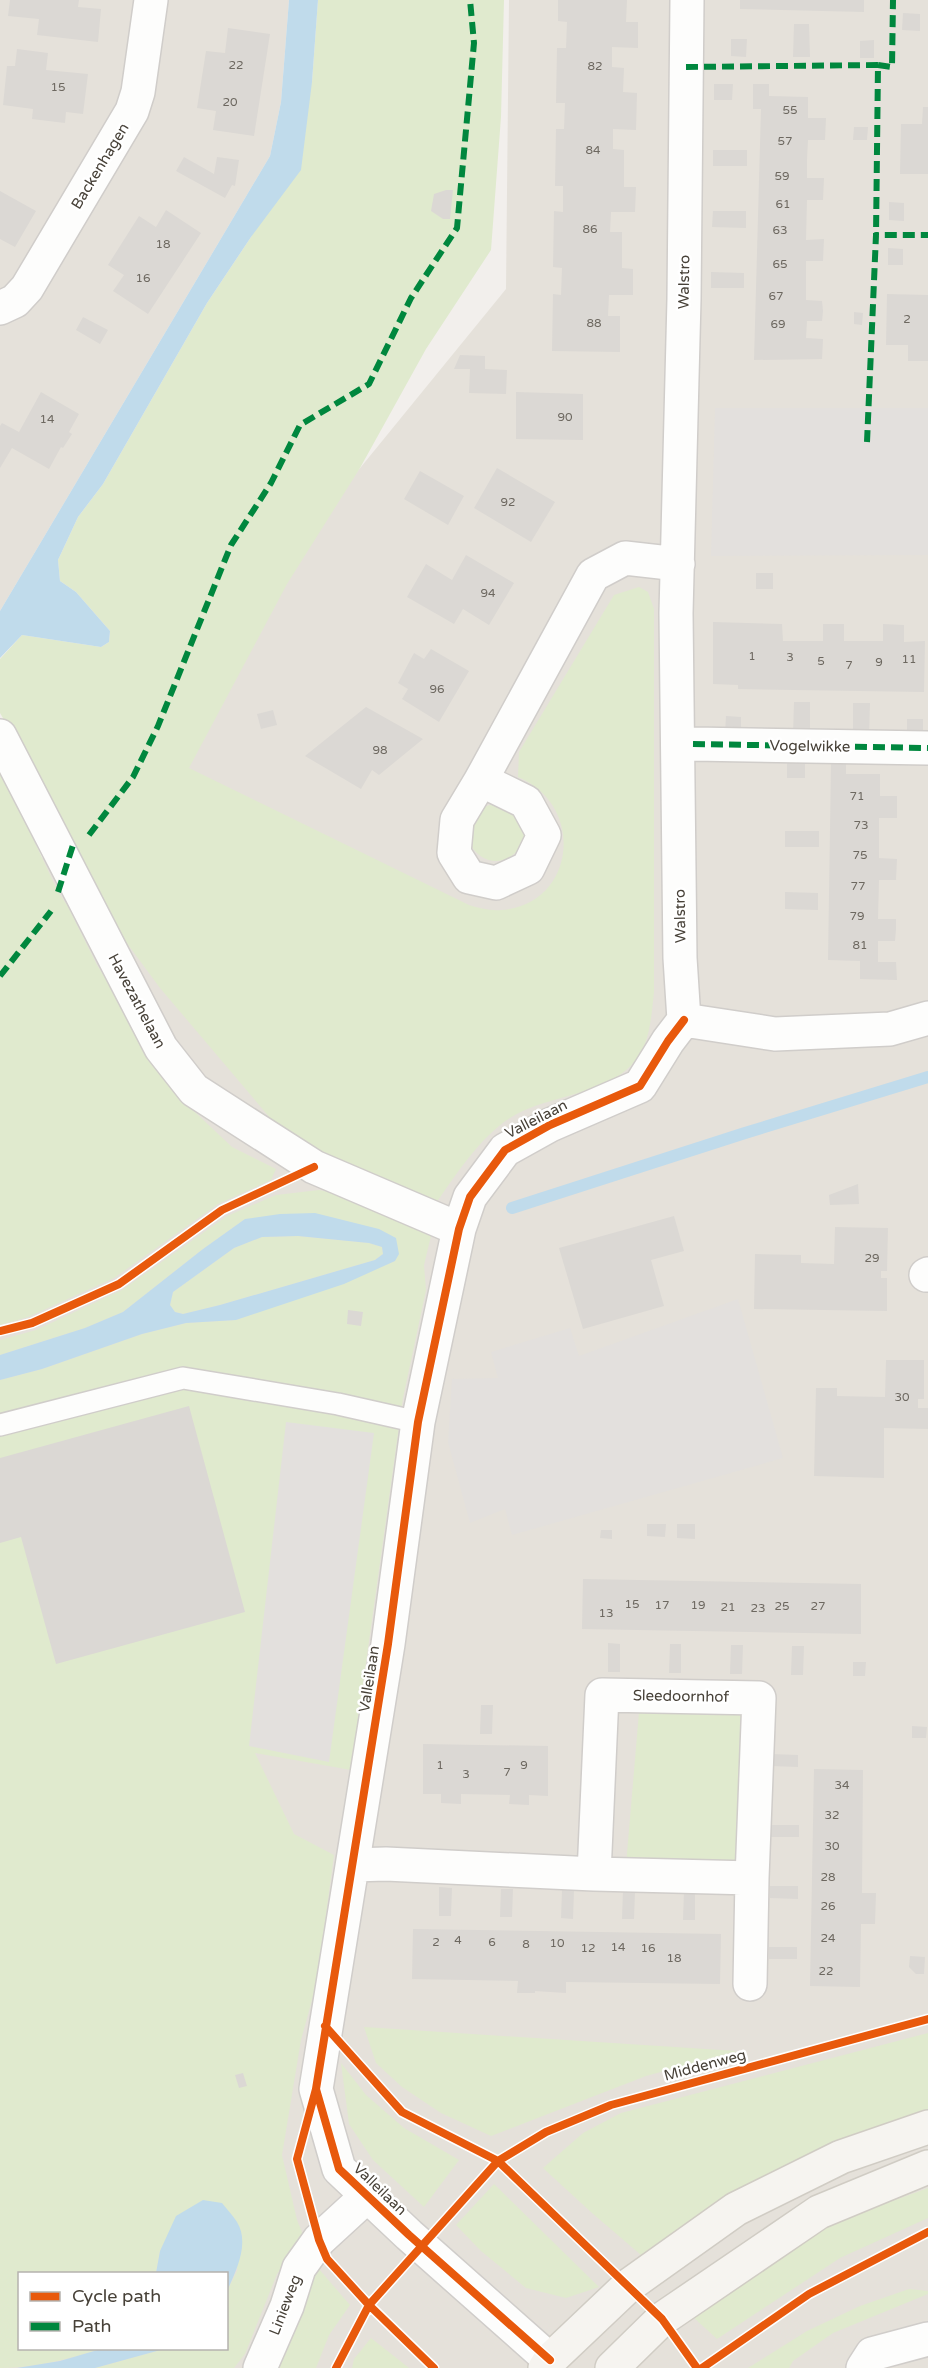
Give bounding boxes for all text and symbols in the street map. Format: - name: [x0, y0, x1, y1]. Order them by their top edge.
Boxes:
- house number: 22: [228, 58, 244, 72]
- house number: 82: [587, 59, 603, 73]
- house number: 15: [50, 80, 66, 94]
- house number: 20: [222, 95, 238, 109]
- house number: 55: [782, 103, 798, 117]
- street label: Backenhagen: [67, 120, 133, 212]
- house number: 57: [777, 134, 793, 148]
- house number: 84: [585, 143, 601, 157]
- house number: 59: [774, 169, 790, 183]
- house number: 61: [775, 197, 791, 211]
- house number: 86: [582, 222, 598, 236]
- house number: 63: [772, 223, 788, 237]
- house number: 18: [155, 237, 171, 251]
- street label: Walstro: [675, 255, 693, 309]
- house number: 65: [772, 257, 788, 271]
- house number: 16: [135, 271, 151, 285]
- house number: 67: [768, 289, 784, 303]
- house number: 2: [903, 312, 911, 326]
- house number: 88: [586, 316, 602, 330]
- house number: 69: [770, 317, 786, 331]
- house number: 90: [557, 410, 573, 424]
- house number: 14: [39, 412, 55, 426]
- house number: 92: [500, 495, 516, 509]
- house number: 94: [480, 586, 496, 600]
- house number: 1: [748, 649, 756, 663]
- house number: 3: [786, 650, 794, 664]
- house number: 11: [901, 652, 917, 666]
- house number: 5: [817, 654, 825, 668]
- house number: 9: [875, 655, 883, 669]
- house number: 7: [845, 658, 853, 672]
- house number: 96: [429, 682, 445, 696]
- street label: Vogelwikke: [769, 736, 851, 756]
- house number: 98: [372, 743, 388, 757]
- house number: 71: [849, 789, 865, 803]
- house number: 73: [853, 818, 869, 832]
- house number: 75: [852, 848, 868, 862]
- house number: 77: [850, 879, 866, 893]
- street label: Walstro: [671, 889, 689, 943]
- house number: 79: [849, 909, 865, 923]
- house number: 81: [852, 938, 868, 952]
- street label: Havezathelaan: [104, 951, 170, 1051]
- street label: Valleilaan: [502, 1096, 570, 1142]
- house number: 29: [864, 1251, 880, 1265]
- house number: 30: [894, 1390, 910, 1404]
- house number: 15: [624, 1597, 640, 1611]
- house number: 17: [654, 1598, 670, 1612]
- house number: 19: [690, 1598, 706, 1612]
- house number: 25: [774, 1599, 790, 1613]
- house number: 27: [810, 1599, 826, 1613]
- house number: 21: [720, 1600, 736, 1614]
- house number: 23: [750, 1601, 766, 1615]
- house number: 13: [598, 1606, 614, 1620]
- street label: Valleilaan: [355, 1644, 383, 1714]
- street label: Sleedoornhof: [633, 1686, 730, 1706]
- house number: 1: [436, 1758, 444, 1772]
- house number: 9: [520, 1758, 528, 1772]
- house number: 7: [503, 1765, 511, 1779]
- house number: 3: [462, 1767, 470, 1781]
- house number: 34: [834, 1778, 850, 1792]
- house number: 32: [824, 1808, 840, 1822]
- house number: 30: [824, 1839, 840, 1853]
- house number: 28: [820, 1870, 836, 1884]
- house number: 26: [820, 1899, 836, 1913]
- house number: 24: [820, 1931, 836, 1945]
- house number: 4: [454, 1933, 462, 1947]
- house number: 2: [432, 1935, 440, 1949]
- house number: 6: [488, 1935, 496, 1949]
- house number: 10: [549, 1936, 565, 1950]
- house number: 8: [522, 1937, 530, 1951]
- house number: 14: [610, 1940, 626, 1954]
- house number: 12: [580, 1941, 596, 1955]
- house number: 16: [640, 1941, 656, 1955]
- house number: 18: [666, 1951, 682, 1965]
- house number: 22: [818, 1964, 834, 1978]
- street label: Middenweg: [662, 2045, 748, 2085]
- street label: Valleilaan: [349, 2159, 411, 2219]
- legend: [18, 2272, 228, 2350]
- street label: Linieweg: [265, 2272, 305, 2338]
- text: Cycle path: [72, 2285, 161, 2307]
- text: Path: [72, 2315, 111, 2337]

